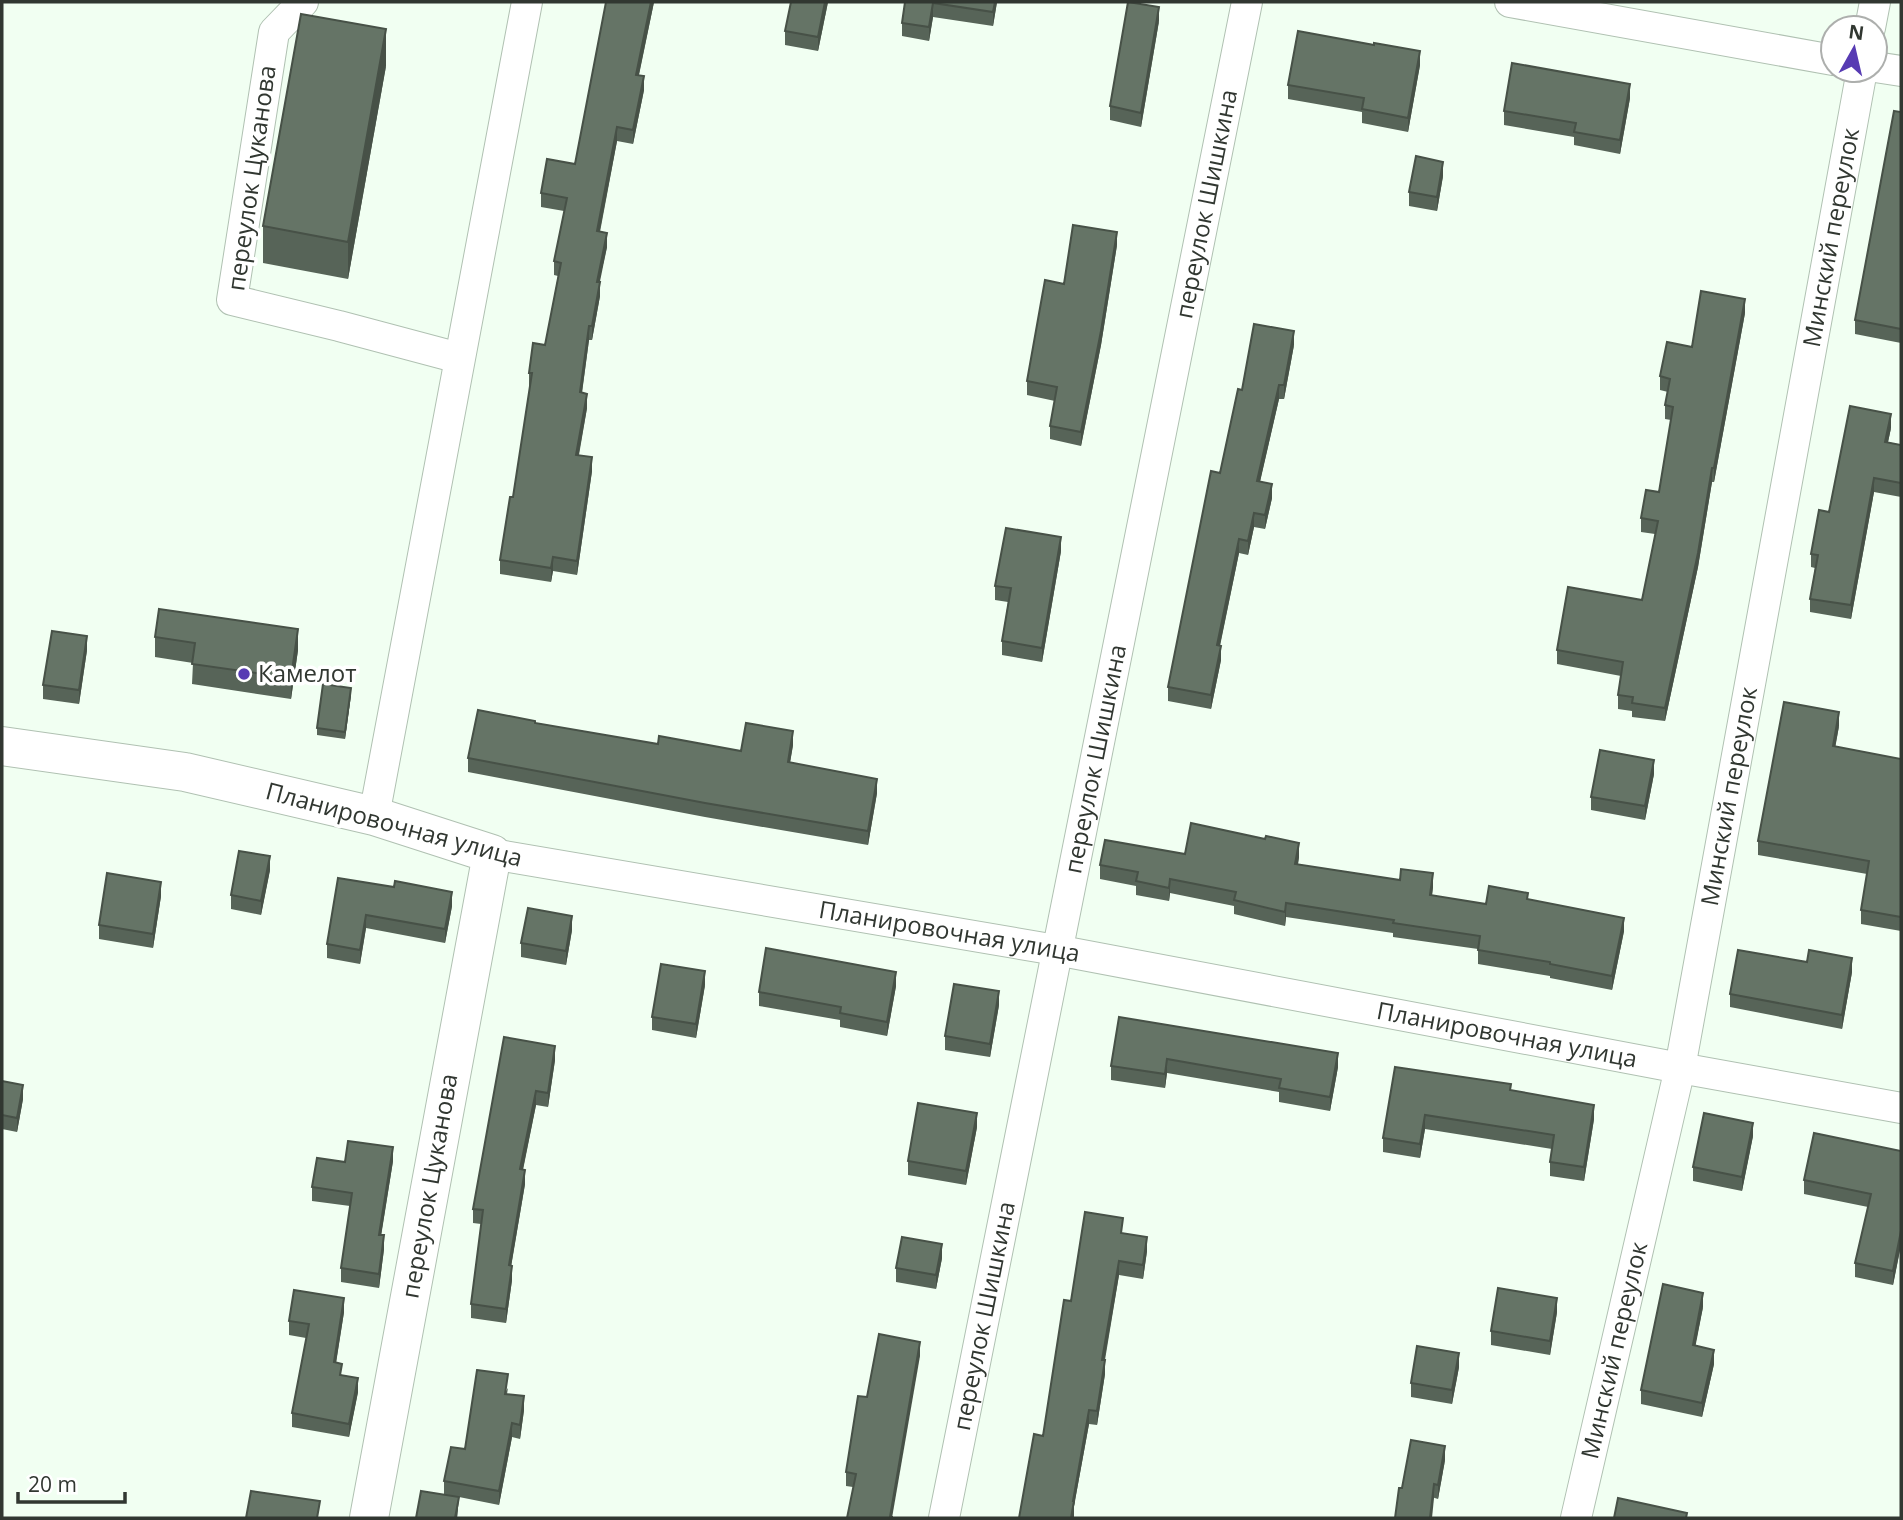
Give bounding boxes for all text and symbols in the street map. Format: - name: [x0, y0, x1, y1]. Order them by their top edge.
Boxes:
- north arrow: [1819, 14, 1889, 84]
- text: N: [1847, 18, 1866, 46]
- street label: переулок Цуканова: [218, 63, 283, 293]
- street label: переулок Шишкина: [1166, 86, 1244, 321]
- street label: Минский переулок: [1794, 125, 1866, 349]
- street label: переулок Шишкина: [1055, 641, 1133, 876]
- place label: Камелот: [258, 656, 357, 689]
- marker: Камелот: [236, 666, 252, 682]
- street label: Минский переулок: [1692, 683, 1764, 908]
- street label: Планировочная улица: [262, 773, 526, 874]
- street label: Планировочная улица: [817, 892, 1083, 969]
- street label: Планировочная улица: [1374, 993, 1640, 1075]
- street label: переулок Цуканова: [393, 1071, 465, 1301]
- street label: переулок Шишкина: [944, 1198, 1022, 1433]
- street label: Минский переулок: [1572, 1238, 1654, 1462]
- scale bar: [18, 1460, 124, 1504]
- text: 20 m: [28, 1470, 77, 1498]

